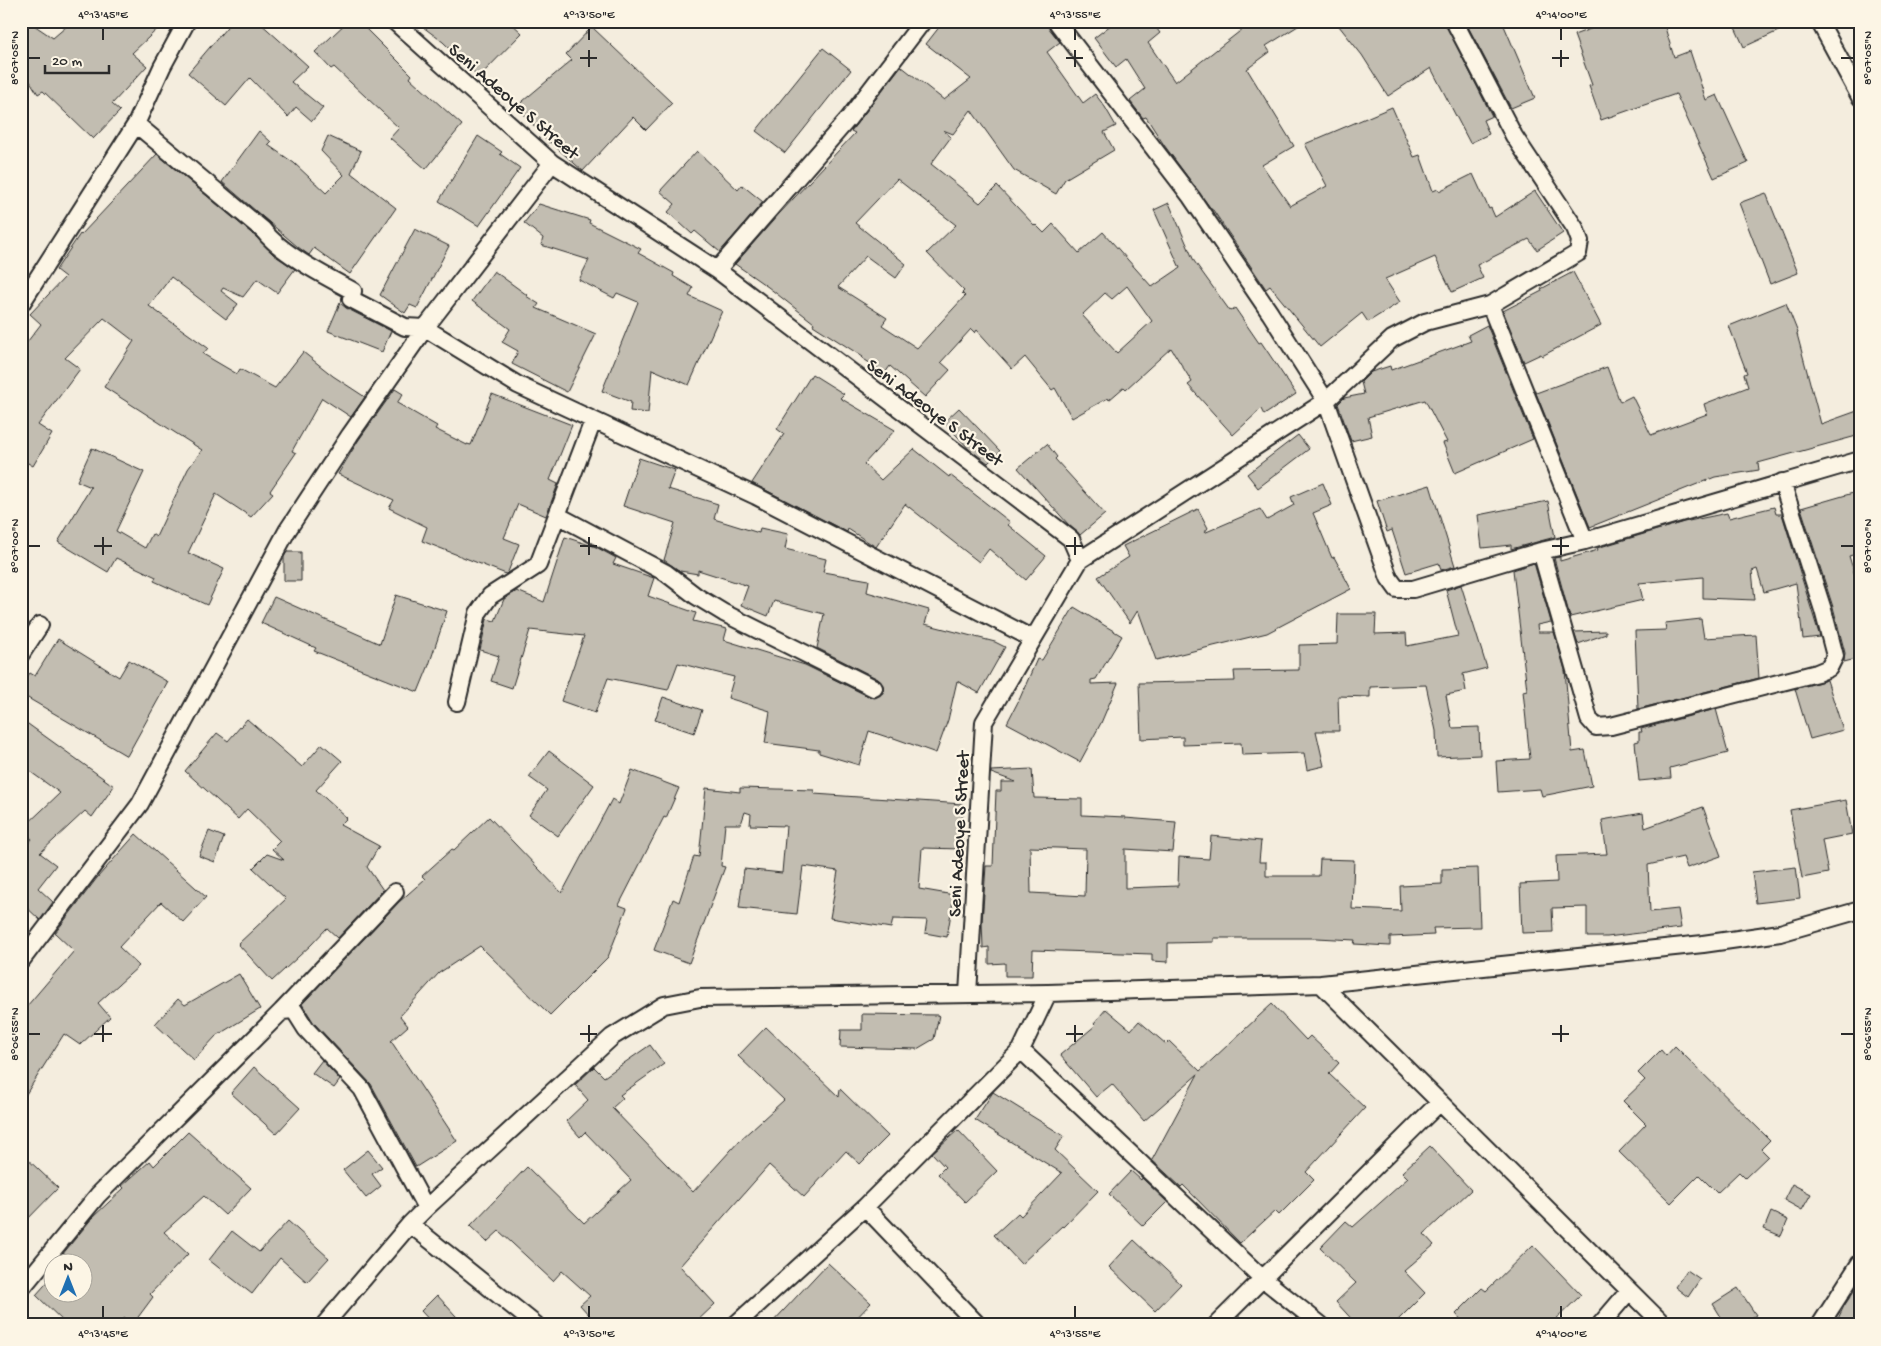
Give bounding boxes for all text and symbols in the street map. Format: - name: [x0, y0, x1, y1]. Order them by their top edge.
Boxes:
- text: 4°13'45"E: [78, 9, 128, 23]
- text: 4°13'50"E: [564, 9, 615, 23]
- text: 4°13'55"E: [1050, 9, 1101, 23]
- text: 4°14'00"E: [1536, 9, 1587, 23]
- text: 8°07'05"N: [9, 31, 23, 85]
- text: 8°07'05"N: [1862, 31, 1876, 85]
- street label: Seni Adeoye S Street: [443, 40, 585, 167]
- scale bar: [45, 42, 109, 74]
- text: 20 m: [52, 53, 82, 71]
- street label: Seni Adeoye S Street: [861, 355, 1009, 474]
- text: 8°07'00"N: [9, 519, 23, 573]
- text: 8°07'00"N: [1862, 519, 1876, 573]
- street label: Seni Adeoye S Street: [945, 749, 976, 918]
- text: 8°06'55"N: [9, 1007, 23, 1061]
- text: 8°06'55"N: [1862, 1007, 1876, 1061]
- north arrow: [42, 1254, 92, 1304]
- text: N: [63, 1259, 73, 1276]
- text: 4°13'45"E: [78, 1328, 128, 1342]
- text: 4°13'50"E: [564, 1328, 615, 1342]
- text: 4°13'55"E: [1050, 1328, 1101, 1342]
- text: 4°14'00"E: [1536, 1328, 1587, 1342]

